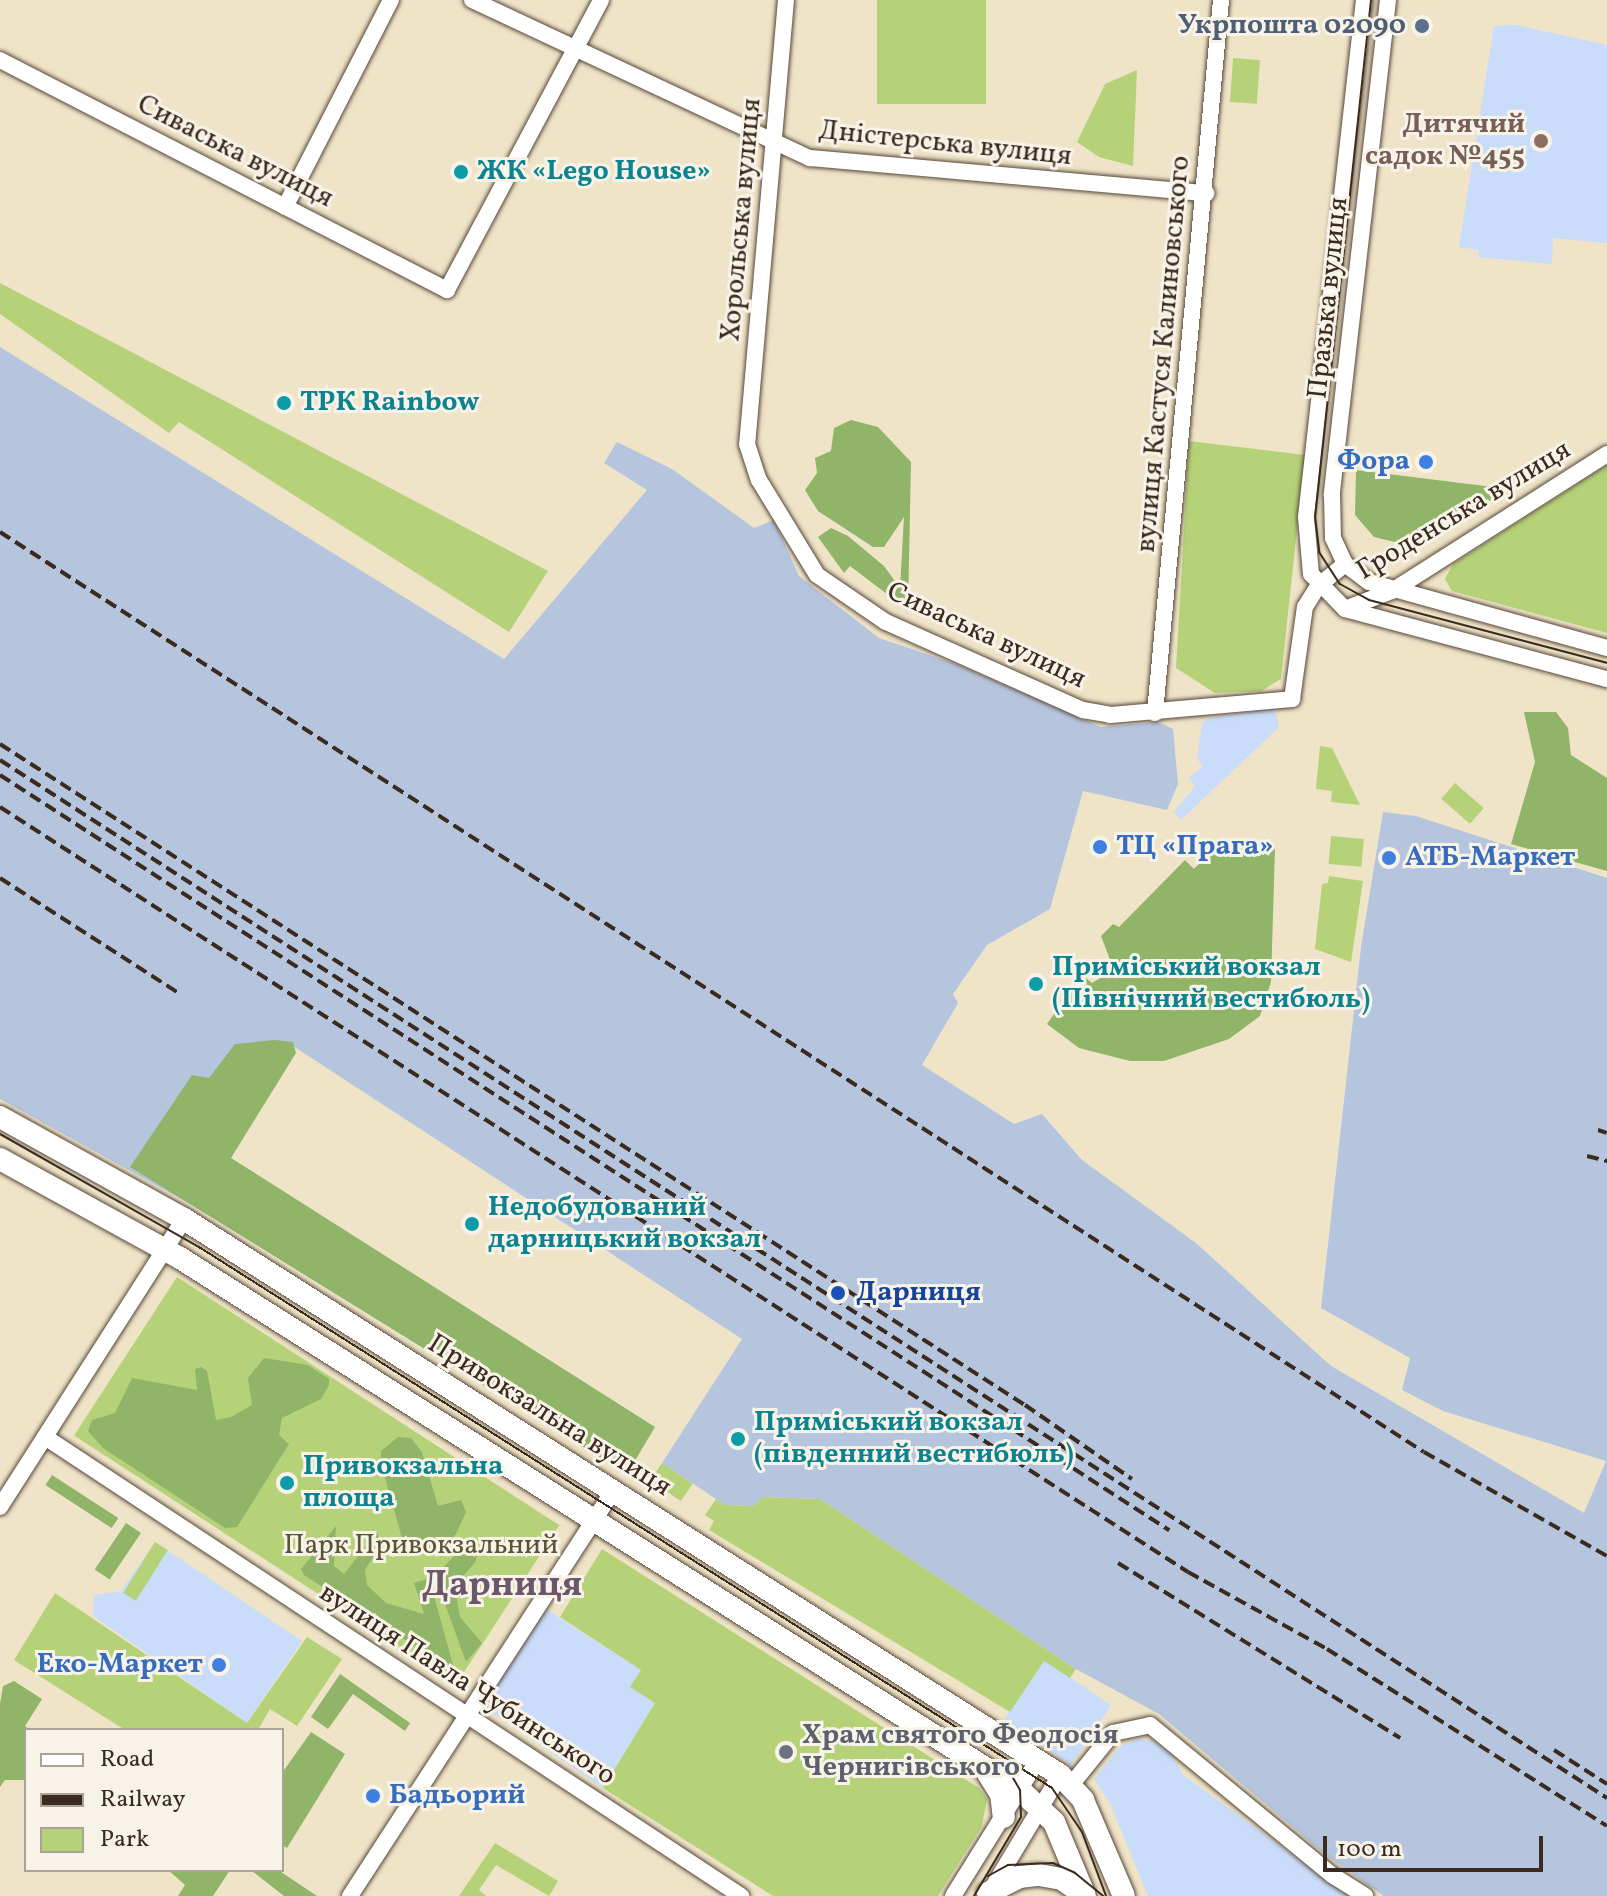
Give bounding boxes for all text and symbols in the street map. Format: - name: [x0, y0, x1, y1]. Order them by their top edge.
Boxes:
- place label: Укрпошта 02090: [1178, 9, 1406, 43]
- marker: Укрпошта 02090: [1413, 17, 1431, 35]
- street label: Сиваська вулиця: [131, 88, 339, 216]
- street label: Хорольська вулиця: [715, 97, 769, 343]
- place label: Дитячий садок №455: [1365, 108, 1525, 174]
- street label: Дністерська вулиця: [817, 114, 1073, 174]
- marker: Дитячий садок №455: [1532, 132, 1550, 150]
- street label: вулиця Кастуся Калиновського: [1130, 154, 1198, 554]
- place label: ЖК «Lego House»: [477, 155, 711, 189]
- marker: ЖК «Lego House»: [452, 163, 470, 181]
- street label: Празька вулиця: [1302, 195, 1356, 401]
- place label: ТРК Rainbow: [300, 386, 479, 420]
- marker: ТРК Rainbow: [275, 394, 293, 412]
- street label: Гроденська вулиця: [1351, 434, 1577, 588]
- place label: Фора: [1337, 445, 1410, 479]
- marker: Фора: [1417, 453, 1435, 471]
- street label: Сиваська вулиця: [881, 575, 1091, 697]
- place label: ТЦ «Прага»: [1116, 830, 1274, 864]
- marker: ТЦ «Прага»: [1091, 838, 1109, 856]
- place label: АТБ-Маркет: [1405, 841, 1576, 875]
- marker: АТБ-Маркет: [1380, 849, 1398, 867]
- place label: Приміський вокзал (Північний вестибюль): [1052, 951, 1370, 1017]
- marker: Приміський вокзал (Північний вестибюль): [1027, 975, 1045, 993]
- place label: Недобудований дарницький вокзал: [488, 1191, 761, 1257]
- marker: Недобудований дарницький вокзал: [463, 1215, 481, 1233]
- place label: Дарниця: [856, 1276, 981, 1310]
- marker: Дарниця: [827, 1282, 849, 1304]
- street label: Привокзальна вулиця: [421, 1327, 677, 1505]
- place label: Приміський вокзал (південний вестибюль): [754, 1406, 1074, 1472]
- marker: Приміський вокзал (південний вестибюль): [729, 1430, 747, 1448]
- place label: Привокзальна площа: [303, 1450, 503, 1516]
- marker: Привокзальна площа: [278, 1474, 296, 1492]
- park label: Парк Привокзальний: [284, 1529, 558, 1563]
- district label: Дарниця: [422, 1565, 582, 1609]
- street label: вулиця Павла Чубинського: [313, 1577, 621, 1793]
- place label: Еко-Маркет: [37, 1648, 203, 1682]
- marker: Еко-Маркет: [210, 1656, 228, 1674]
- place label: Храм святого Феодосія Чернигівського: [802, 1719, 1119, 1785]
- legend: [24, 1728, 284, 1872]
- text: Road: [100, 1743, 154, 1777]
- marker: Храм святого Феодосія Чернигівського: [777, 1743, 795, 1761]
- place label: Бадьорий: [389, 1779, 525, 1813]
- text: Railway: [100, 1783, 186, 1817]
- marker: Бадьорий: [364, 1787, 382, 1805]
- scale bar: [1327, 1820, 1547, 1870]
- text: Park: [100, 1823, 149, 1857]
- text: 100 m: [1337, 1833, 1402, 1867]

